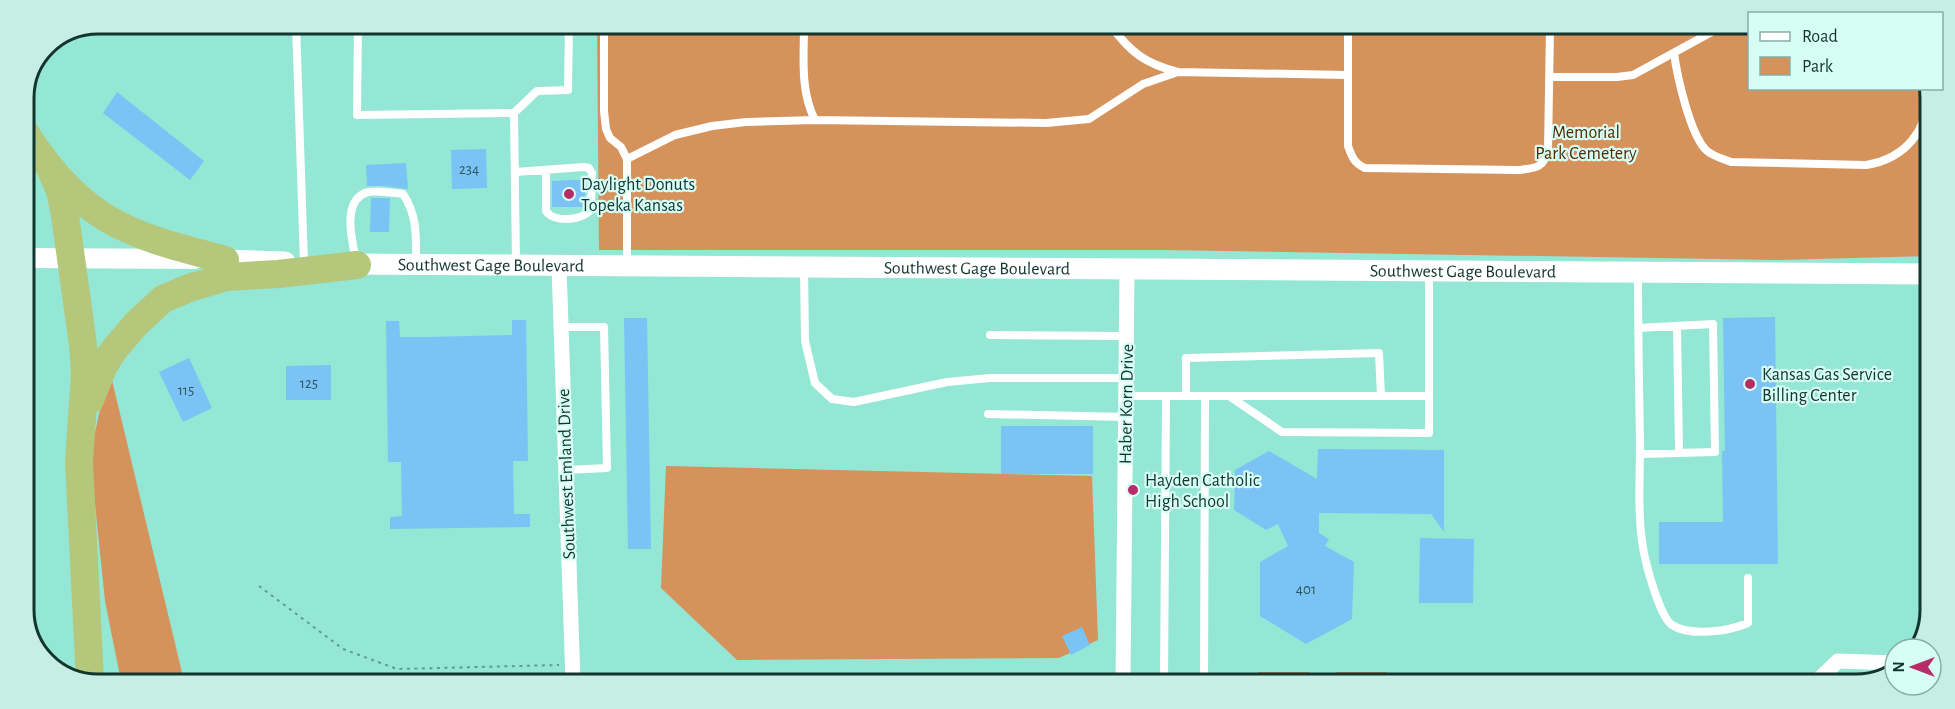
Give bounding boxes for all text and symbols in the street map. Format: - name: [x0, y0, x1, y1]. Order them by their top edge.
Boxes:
- legend: [1748, 12, 1943, 90]
- text: Road: [1802, 28, 1838, 46]
- text: Park: [1802, 58, 1834, 76]
- park label: Memorial Park Cemetery: [1535, 124, 1637, 163]
- house number: 234: [459, 162, 479, 177]
- place label: Daylight Donuts Topeka Kansas: [581, 176, 695, 215]
- marker: Daylight Donuts Topeka Kansas: [562, 187, 576, 201]
- street label: Southwest Gage Boulevard: [398, 256, 584, 276]
- street label: Southwest Gage Boulevard: [884, 259, 1070, 279]
- street label: Southwest Gage Boulevard: [1370, 262, 1556, 282]
- street label: Haber Korn Drive: [1117, 344, 1137, 464]
- place label: Kansas Gas Service Billing Center: [1762, 366, 1892, 405]
- house number: 125: [300, 376, 318, 391]
- marker: Kansas Gas Service Billing Center: [1743, 377, 1757, 391]
- house number: 115: [178, 383, 194, 398]
- street label: Southwest Emland Drive: [555, 388, 579, 560]
- place label: Hayden Catholic High School: [1145, 472, 1260, 511]
- marker: Hayden Catholic High School: [1126, 483, 1140, 497]
- house number: 401: [1296, 582, 1316, 597]
- north arrow: [1883, 637, 1943, 697]
- text: N: [1891, 661, 1907, 673]

